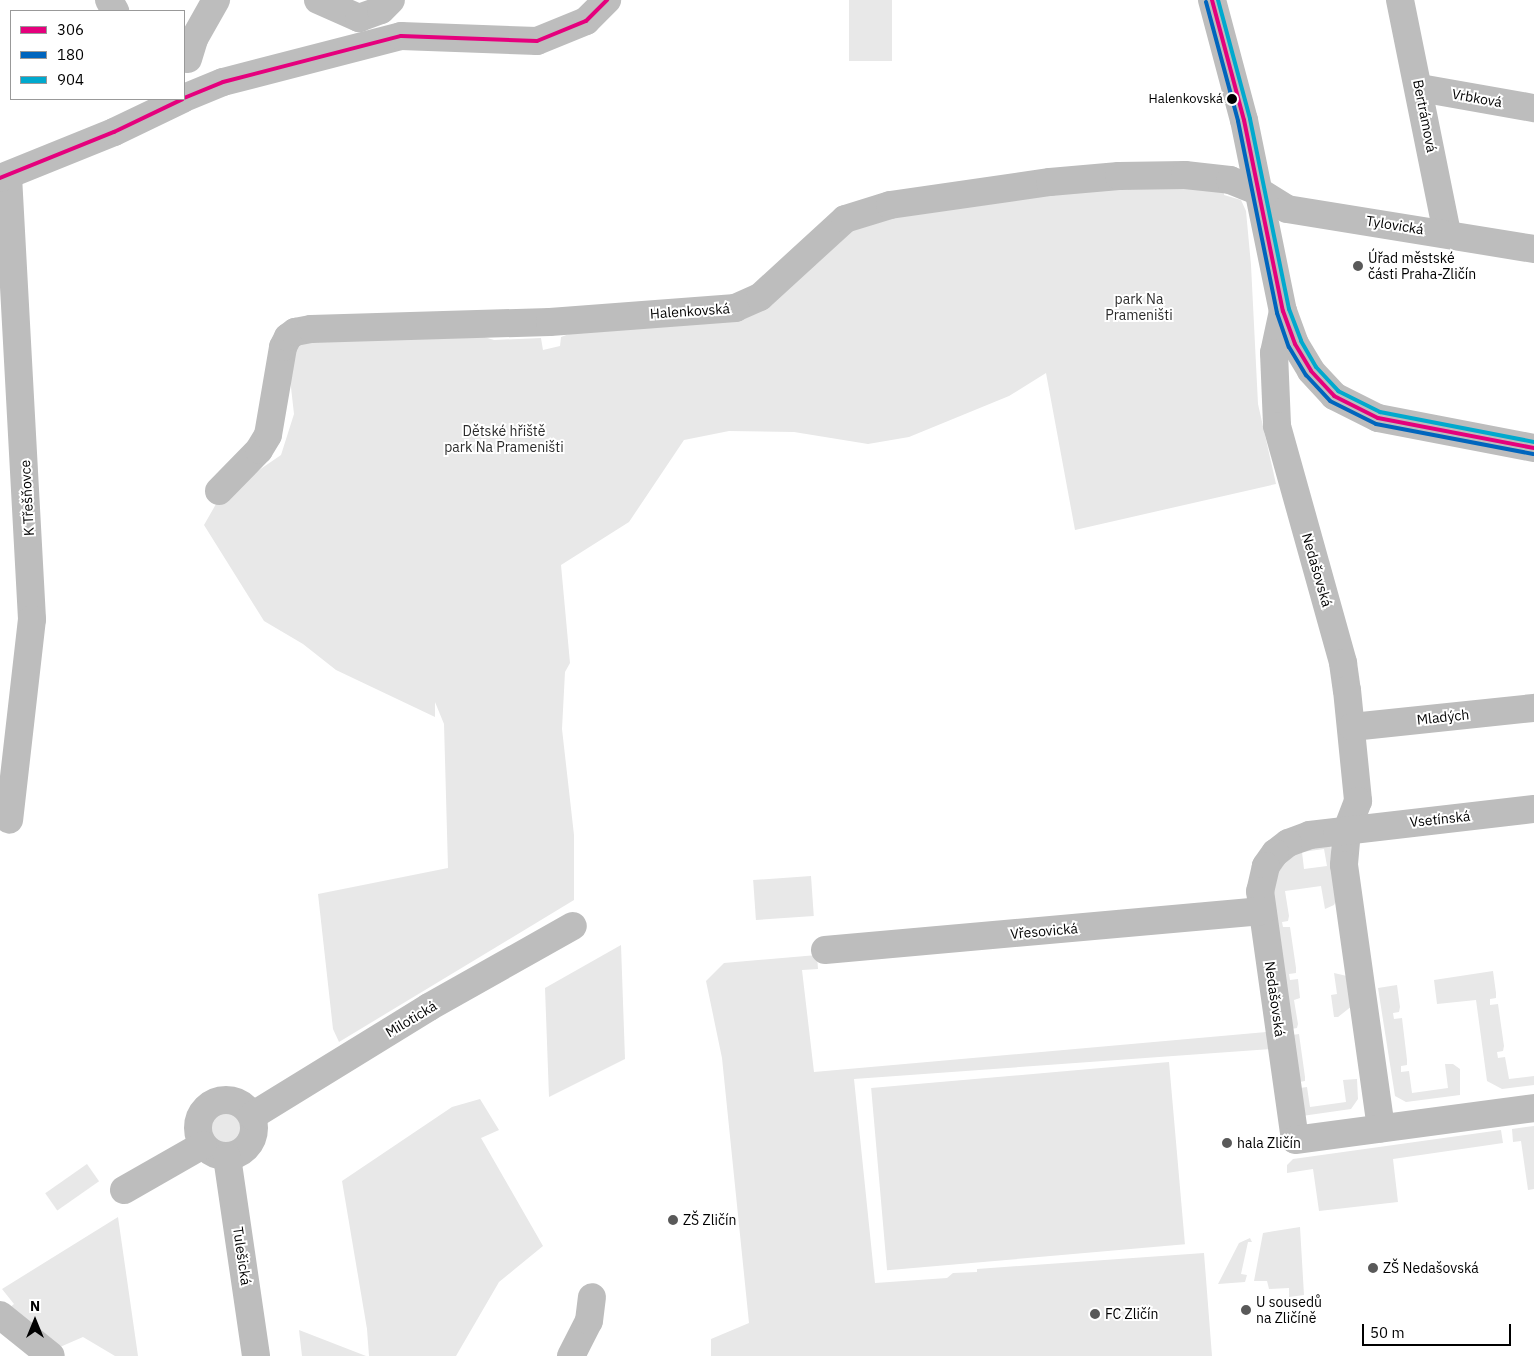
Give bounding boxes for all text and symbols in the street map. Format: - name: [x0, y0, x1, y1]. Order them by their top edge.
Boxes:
- legend: [10, 10, 185, 100]
- text: 306: [57, 20, 84, 39]
- text: 180: [57, 45, 84, 64]
- text: 904: [57, 70, 84, 89]
- street label: Bertrámová: [1410, 78, 1440, 154]
- street label: Vrbková: [1451, 85, 1503, 111]
- place label: Halenkovská: [1149, 91, 1223, 107]
- marker: Halenkovská: [1227, 94, 1237, 104]
- street label: Tylovická: [1365, 212, 1425, 238]
- place label: Úřad městské části Praha-Zličín: [1368, 250, 1476, 282]
- marker: Úřad městské části Praha-Zličín: [1352, 260, 1364, 272]
- park label: park Na Prameništi: [1105, 291, 1173, 324]
- street label: Halenkovská: [649, 300, 731, 322]
- park label: Dětské hřiště park Na Prameništi: [444, 423, 564, 456]
- street label: K Třešňovce: [17, 459, 37, 537]
- street label: Nedašovská: [1298, 531, 1336, 609]
- street label: Mladých: [1416, 706, 1470, 728]
- street label: Vsetínská: [1409, 807, 1471, 831]
- street label: Vřesovická: [1009, 920, 1079, 942]
- street label: Nedašovská: [1261, 960, 1289, 1038]
- street label: Milotická: [382, 997, 440, 1041]
- place label: hala Zličín: [1237, 1135, 1301, 1151]
- marker: hala Zličín: [1221, 1137, 1233, 1149]
- place label: ZŠ Zličín: [683, 1212, 736, 1228]
- marker: ZŠ Zličín: [667, 1214, 679, 1226]
- street label: Tulešická: [230, 1226, 254, 1286]
- place label: ZŠ Nedašovská: [1383, 1260, 1479, 1276]
- marker: ZŠ Nedašovská: [1367, 1262, 1379, 1274]
- place label: U sousedů na Zličíně: [1256, 1294, 1322, 1326]
- north arrow: [10, 1296, 60, 1346]
- text: N: [30, 1297, 40, 1315]
- marker: U sousedů na Zličíně: [1240, 1304, 1252, 1316]
- place label: FC Zličín: [1105, 1306, 1159, 1322]
- marker: FC Zličín: [1089, 1308, 1101, 1320]
- scale bar: [1364, 1314, 1513, 1346]
- text: 50 m: [1370, 1323, 1405, 1342]

